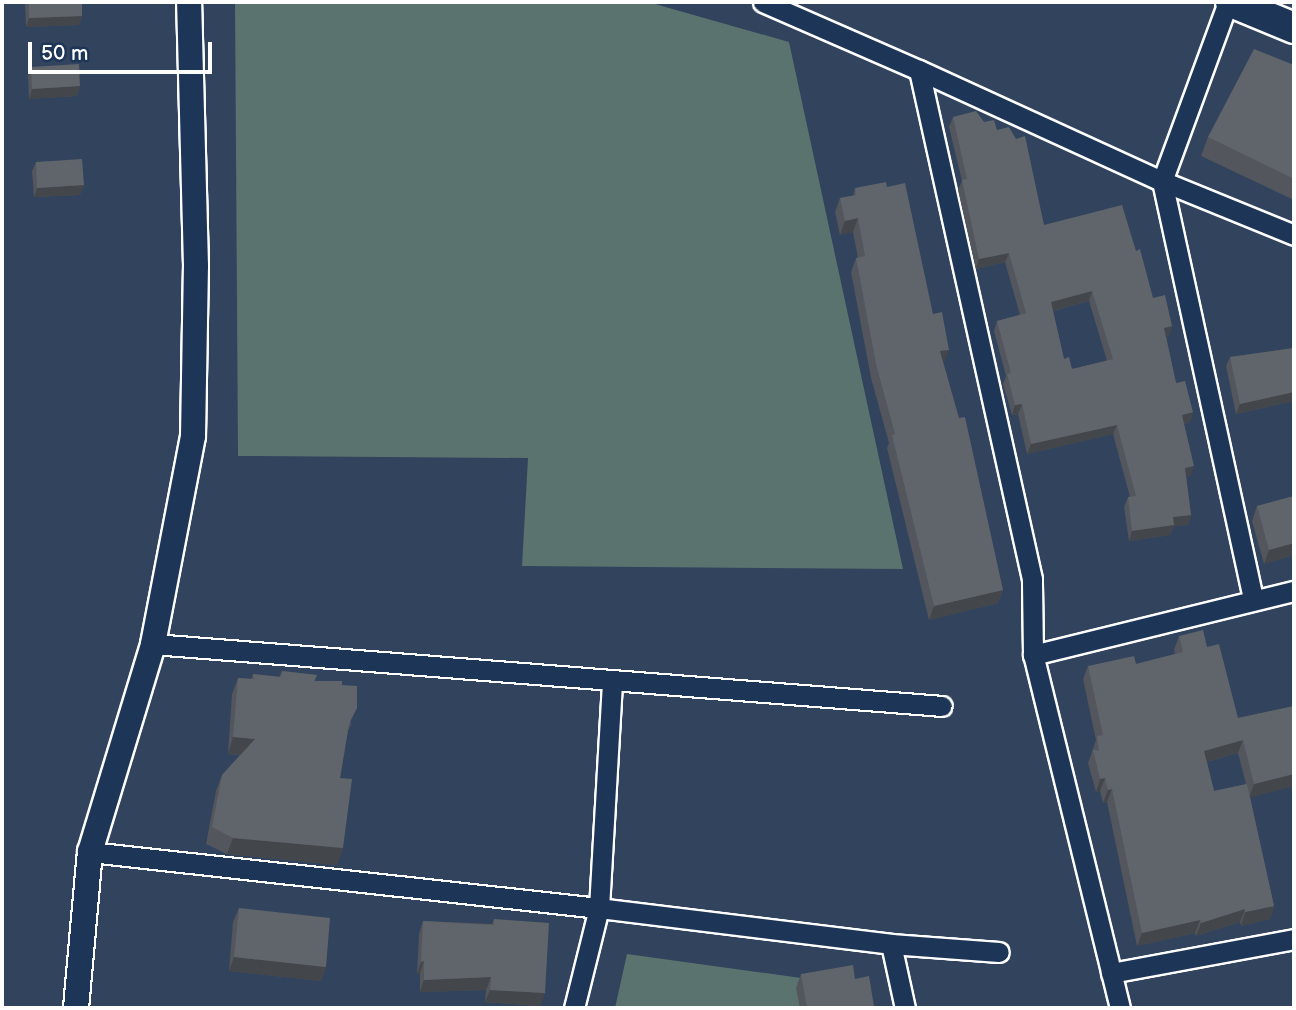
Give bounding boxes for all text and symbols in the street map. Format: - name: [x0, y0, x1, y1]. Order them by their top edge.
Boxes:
- scale bar: [32, 28, 215, 72]
- text: 50 m: [41, 41, 88, 66]

